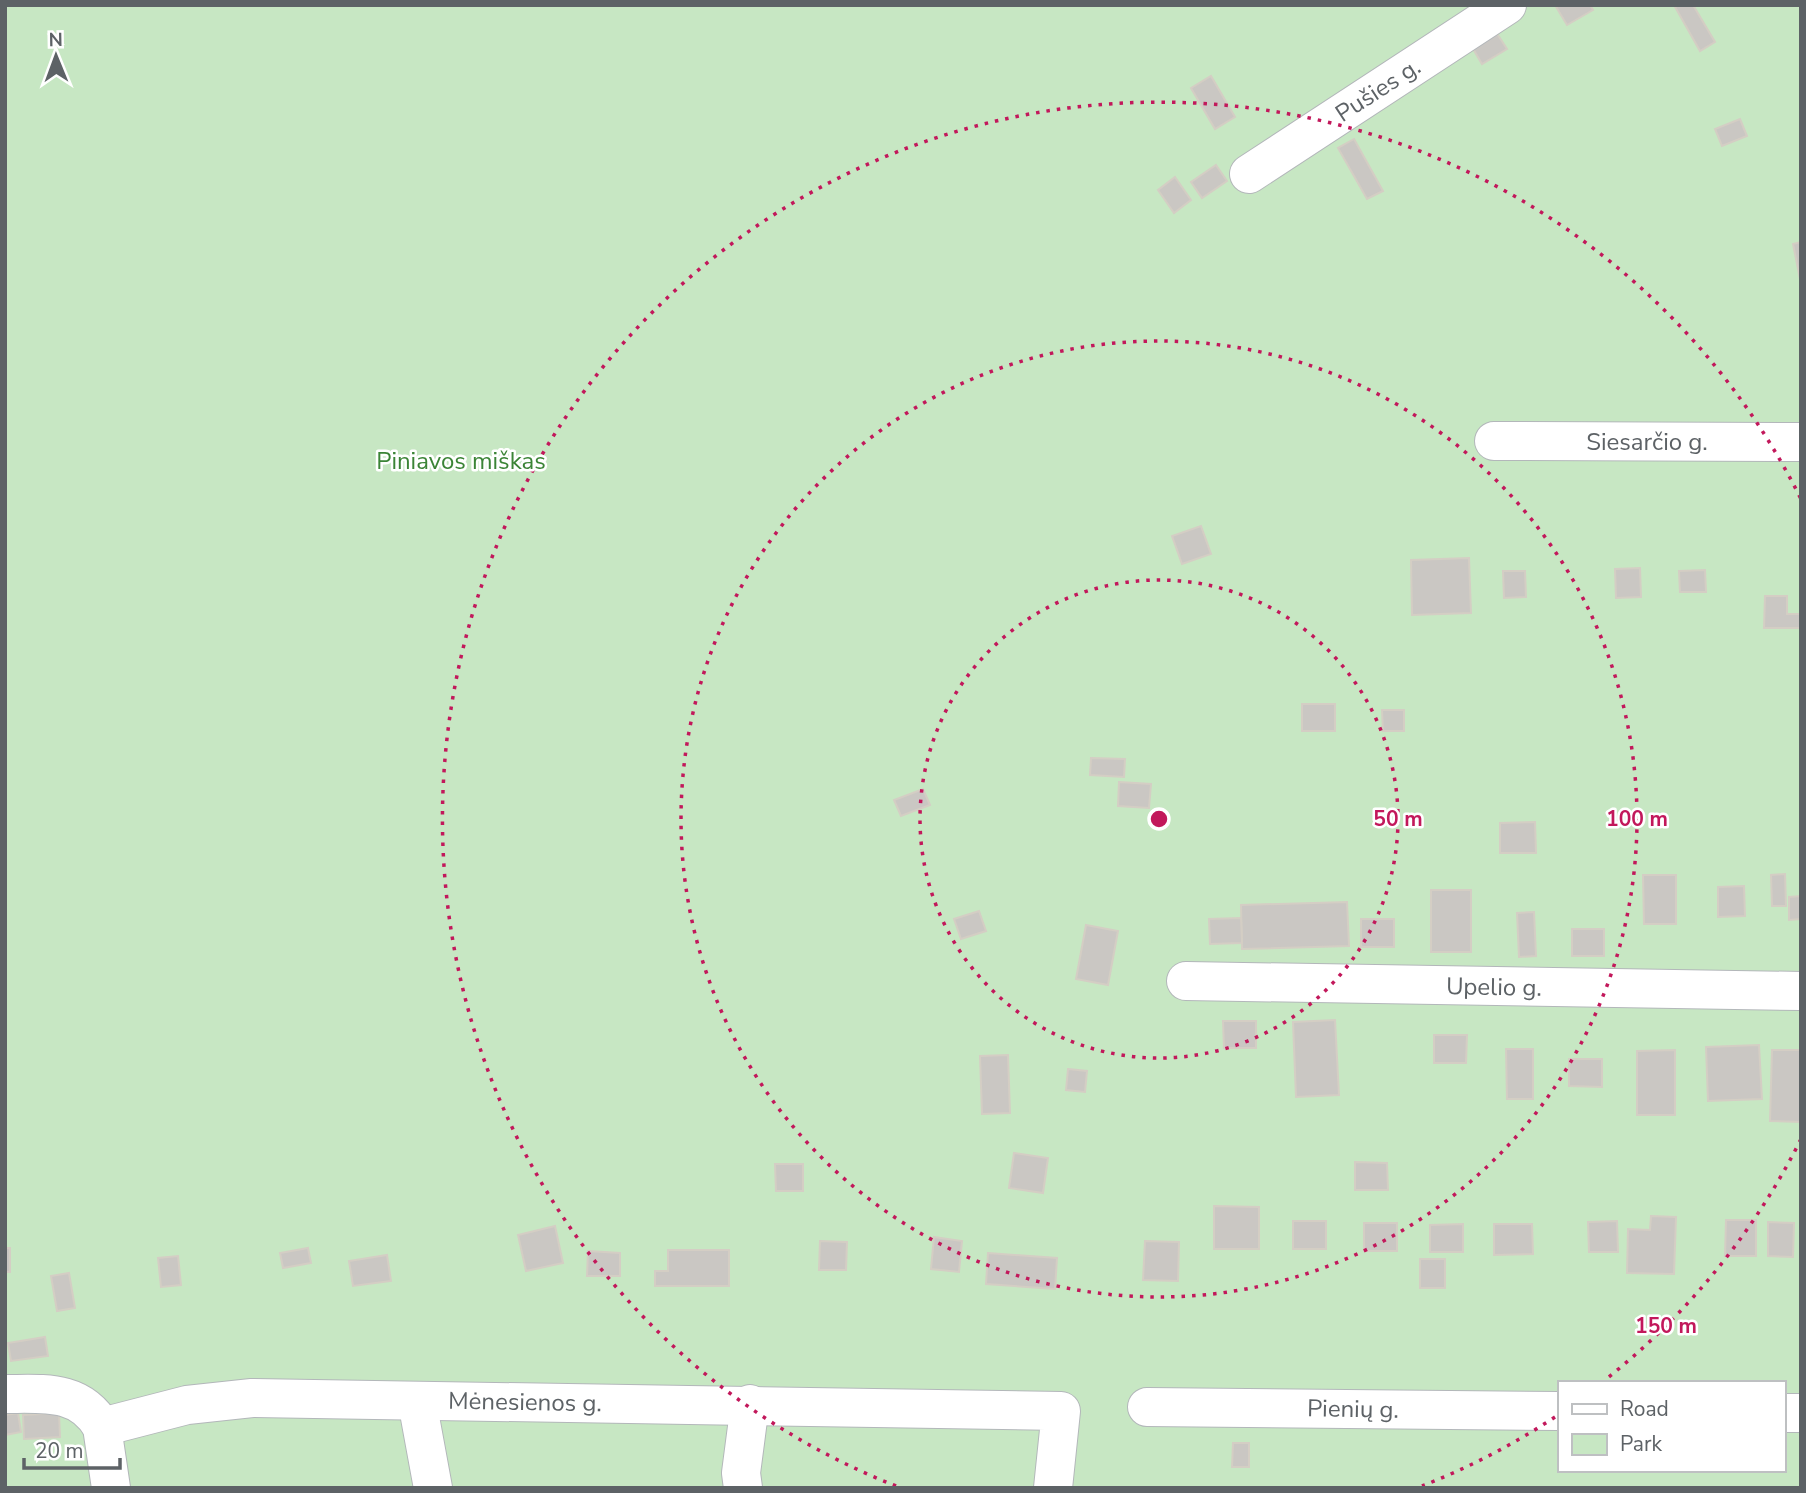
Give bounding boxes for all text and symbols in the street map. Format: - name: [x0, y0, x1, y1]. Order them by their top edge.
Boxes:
- north arrow: [21, 21, 91, 91]
- text: N: [48, 27, 63, 53]
- street label: Pušies g.: [1329, 51, 1427, 129]
- street label: Siesarčio g.: [1586, 426, 1708, 458]
- park label: Piniavos miškas: [376, 445, 546, 477]
- text: 50 m: [1373, 805, 1423, 833]
- text: 100 m: [1606, 805, 1668, 833]
- centre of rings: [1147, 807, 1171, 831]
- street label: Upelio g.: [1446, 970, 1542, 1004]
- text: 150 m: [1635, 1312, 1697, 1340]
- legend: [1558, 1381, 1785, 1472]
- street label: Mėnesienos g.: [448, 1385, 602, 1419]
- street label: Pienių g.: [1307, 1392, 1399, 1426]
- text: Road: [1620, 1395, 1669, 1423]
- scale bar: [24, 1426, 121, 1470]
- text: Park: [1620, 1430, 1662, 1458]
- text: 20 m: [35, 1437, 84, 1465]

